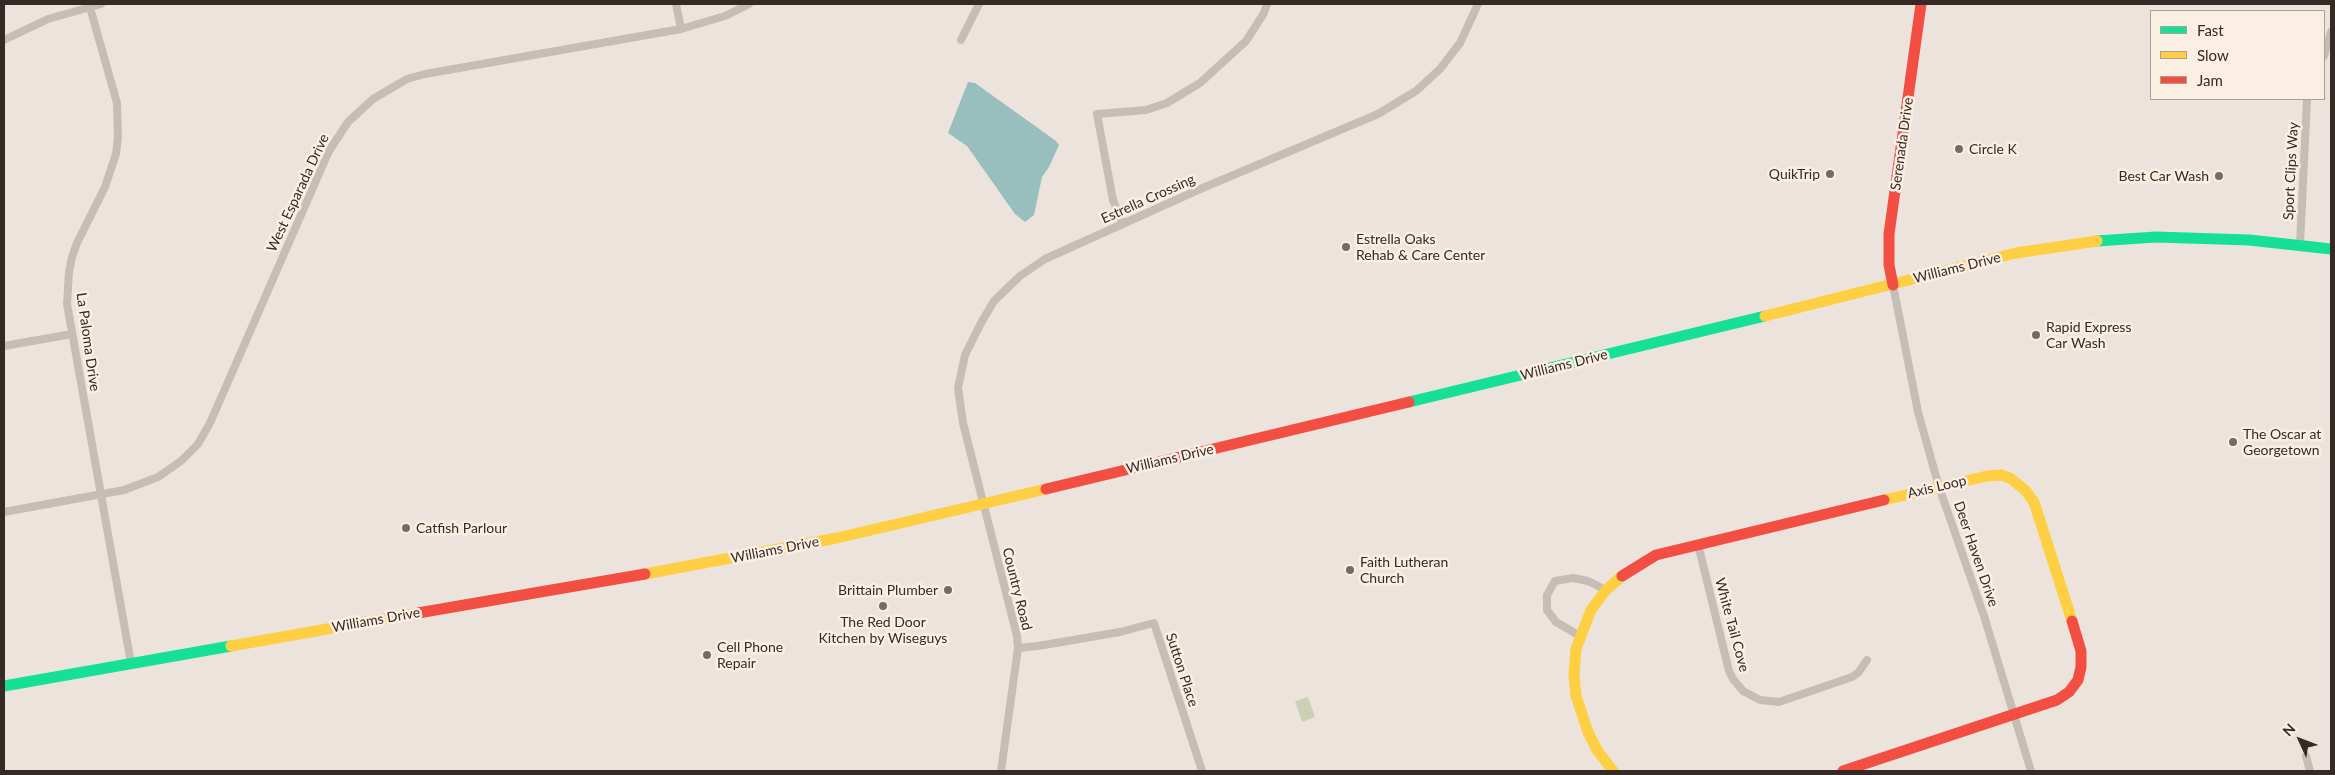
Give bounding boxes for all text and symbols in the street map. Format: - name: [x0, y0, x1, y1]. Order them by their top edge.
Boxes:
- legend: [2150, 10, 2325, 100]
- text: Fast: [2197, 21, 2224, 39]
- text: Slow: [2197, 46, 2229, 64]
- text: Jam: [2197, 71, 2223, 89]
- street label: Serenada Drive: [1887, 96, 1917, 192]
- street label: Sport Clips Way: [2280, 122, 2302, 220]
- street label: West Esparada Drive: [263, 131, 333, 255]
- place label: Circle K: [1969, 141, 2017, 157]
- marker: Circle K: [1953, 143, 1965, 155]
- place label: QuikTrip: [1769, 166, 1820, 182]
- marker: QuikTrip: [1824, 168, 1836, 180]
- place label: Best Car Wash: [2118, 168, 2209, 184]
- marker: Best Car Wash: [2213, 170, 2225, 182]
- street label: Estrella Crossing: [1098, 171, 1198, 227]
- place label: Estrella Oaks Rehab & Care Center: [1356, 231, 1485, 264]
- marker: Estrella Oaks Rehab & Care Center: [1340, 241, 1352, 253]
- street label: Williams Drive: [1912, 249, 2002, 287]
- street label: La Paloma Drive: [73, 292, 103, 392]
- place label: Rapid Express Car Wash: [2046, 319, 2131, 352]
- marker: Rapid Express Car Wash: [2030, 329, 2042, 341]
- street label: Williams Drive: [1519, 346, 1609, 384]
- place label: The Oscar at Georgetown: [2243, 426, 2321, 458]
- marker: The Oscar at Georgetown: [2227, 436, 2239, 448]
- street label: Williams Drive: [1125, 441, 1215, 477]
- street label: Axis Loop: [1906, 472, 1968, 502]
- street label: Deer Haven Drive: [1950, 499, 2002, 609]
- place label: Catfish Parlour: [416, 520, 507, 536]
- marker: Catfish Parlour: [400, 522, 412, 534]
- street label: Williams Drive: [730, 533, 820, 567]
- street label: Country Road: [999, 546, 1035, 632]
- place label: Faith Lutheran Church: [1360, 554, 1448, 586]
- marker: Faith Lutheran Church: [1344, 564, 1356, 576]
- street label: White Tail Cove: [1711, 576, 1753, 674]
- place label: Brittain Plumber: [838, 582, 938, 598]
- marker: Brittain Plumber: [942, 584, 954, 596]
- marker: The Red Door Kitchen by Wiseguys: [877, 600, 889, 612]
- street label: Williams Drive: [331, 604, 421, 636]
- place label: The Red Door Kitchen by Wiseguys: [819, 614, 947, 646]
- street label: Sutton Place: [1162, 631, 1202, 709]
- place label: Cell Phone Repair: [717, 639, 783, 672]
- marker: Cell Phone Repair: [701, 649, 713, 661]
- north arrow: [2275, 715, 2325, 765]
- text: N: [2279, 720, 2299, 739]

